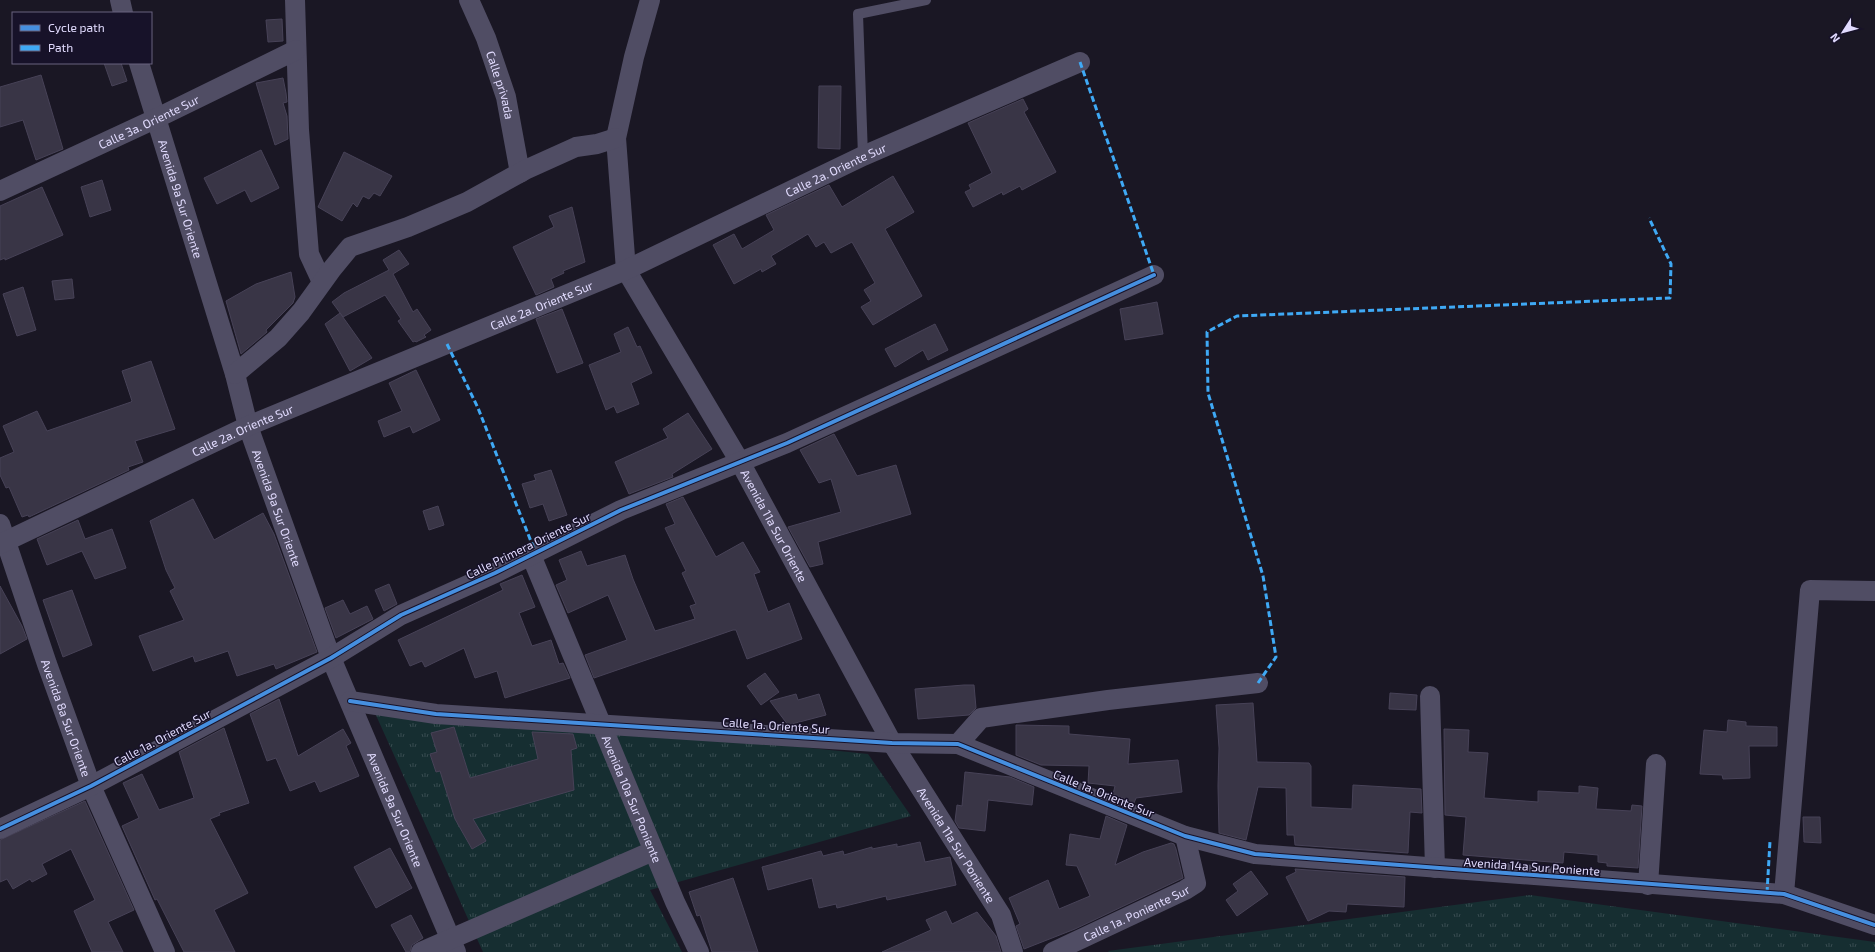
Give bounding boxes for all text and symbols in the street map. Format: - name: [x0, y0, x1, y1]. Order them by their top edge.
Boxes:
- legend: [12, 12, 152, 64]
- north arrow: [1823, 12, 1863, 52]
- text: Cycle path: [48, 20, 105, 34]
- text: N: [1827, 31, 1842, 45]
- text: Path: [48, 40, 73, 54]
- street label: Calle privada: [484, 49, 517, 120]
- street label: Calle 3a. Oriente Sur: [96, 92, 201, 151]
- street label: Avenida 9a Sur Oriente: [156, 138, 206, 260]
- street label: Calle 2a. Oriente Sur: [783, 140, 888, 199]
- street label: Calle 2a. Oriente Sur: [488, 277, 595, 332]
- street label: Calle 2a. Oriente Sur: [189, 401, 295, 459]
- street label: Avenida 9a Sur Oriente: [250, 447, 305, 568]
- street label: Avenida 11a Sur Oriente: [738, 467, 810, 584]
- street label: Calle Primera Oriente Sur: [463, 509, 593, 581]
- street label: Avenida 8a Sur Oriente: [39, 657, 94, 779]
- street label: Calle 1a. Oriente Sur: [111, 705, 213, 768]
- street label: Calle 1a. Oriente Sur: [722, 714, 830, 736]
- street label: Avenida 10a Sur Poniente: [600, 733, 665, 865]
- street label: Avenida 9a Sur Oriente: [365, 750, 426, 869]
- street label: Calle 1a. Oriente Sur: [1051, 766, 1157, 820]
- street label: Avenida 11a Sur Poniente: [915, 785, 998, 905]
- street label: Avenida 14a Sur Poniente: [1463, 854, 1601, 878]
- street label: Calle 1a. Poniente Sur: [1081, 882, 1192, 944]

